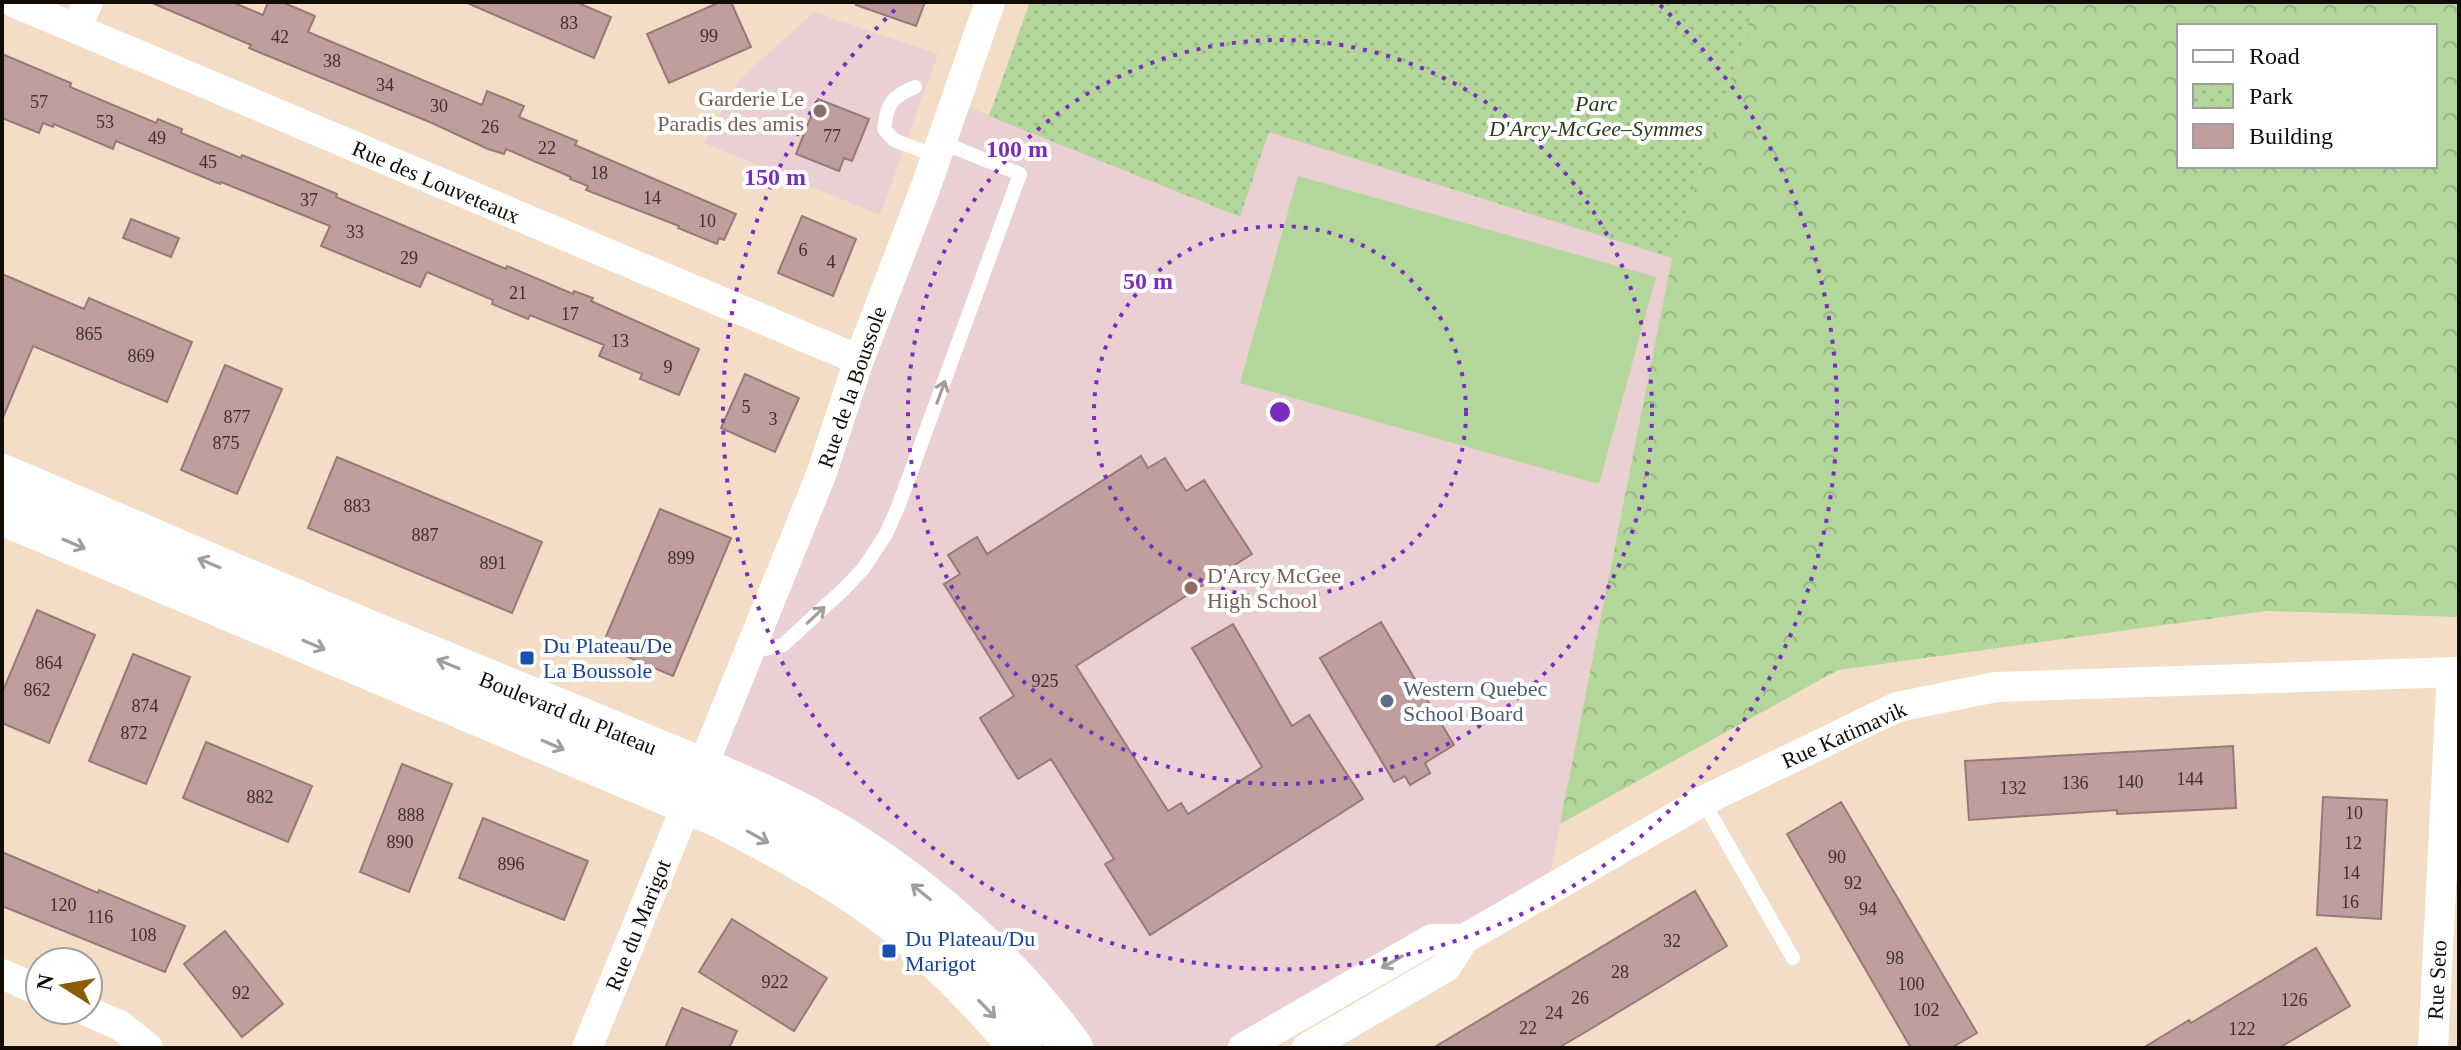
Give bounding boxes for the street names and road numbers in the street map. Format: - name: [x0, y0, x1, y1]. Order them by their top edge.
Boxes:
- street label: Rue des Louveteaux: [348, 135, 524, 229]
- street label: Rue de la Boussole: [813, 303, 891, 471]
- street label: Boulevard du Plateau: [476, 666, 660, 760]
- street label: Rue Katimavik: [1778, 696, 1910, 774]
- street label: Rue du Marigot: [600, 856, 676, 994]
- street label: Rue Seto: [2422, 939, 2452, 1021]

